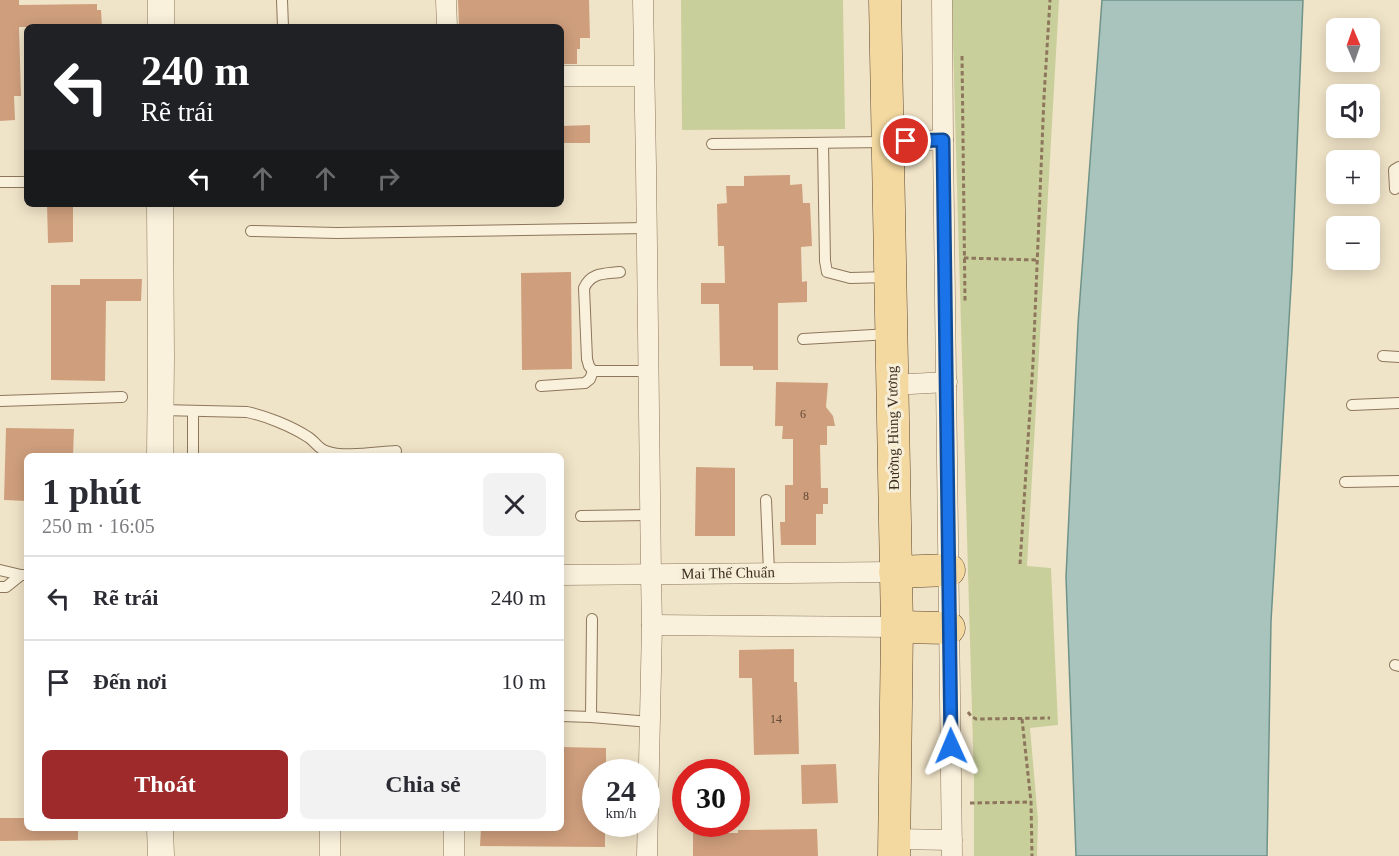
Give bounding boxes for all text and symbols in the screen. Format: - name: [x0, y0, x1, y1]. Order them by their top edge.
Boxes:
- north arrow: [1326, 18, 1380, 72]
- map controls: [1326, 18, 1380, 270]
- icon: left: [42, 48, 120, 126]
- text: 240 m: [141, 48, 250, 94]
- button: sound: [1326, 84, 1380, 138]
- text: Rẽ trái: [141, 97, 214, 127]
- pin: [880, 115, 931, 166]
- icon: arrive: [889, 124, 922, 157]
- button: +: [1326, 150, 1380, 204]
- icon: left: [183, 162, 216, 195]
- icon: ahead: [246, 162, 279, 195]
- icon: ahead: [309, 162, 342, 195]
- icon: right: [372, 162, 405, 195]
- button: −: [1326, 216, 1380, 270]
- street label: Đường Hùng Vương: [884, 365, 902, 490]
- house number: 6: [800, 407, 806, 421]
- text: 1 phút: [42, 472, 141, 512]
- button: close: [483, 473, 546, 536]
- house number: 8: [803, 489, 809, 503]
- text: 250 m · 16:05: [42, 515, 155, 537]
- street label: Mai Thế Chuẩn: [681, 564, 776, 582]
- icon: left: [42, 582, 75, 615]
- text: Rẽ trái: [93, 585, 158, 610]
- text: 240 m: [490, 585, 546, 610]
- icon: arrive: [42, 666, 75, 699]
- text: Đến nơi: [93, 669, 167, 694]
- text: 10 m: [501, 669, 546, 694]
- house number: 14: [770, 712, 782, 726]
- position arrow: [919, 714, 983, 778]
- button: Thoát: [42, 750, 288, 819]
- button: Chia sẻ: [300, 750, 546, 819]
- speed limit sign: 30: [672, 759, 750, 837]
- text: 24: [606, 774, 636, 807]
- text: km/h: [606, 805, 636, 821]

